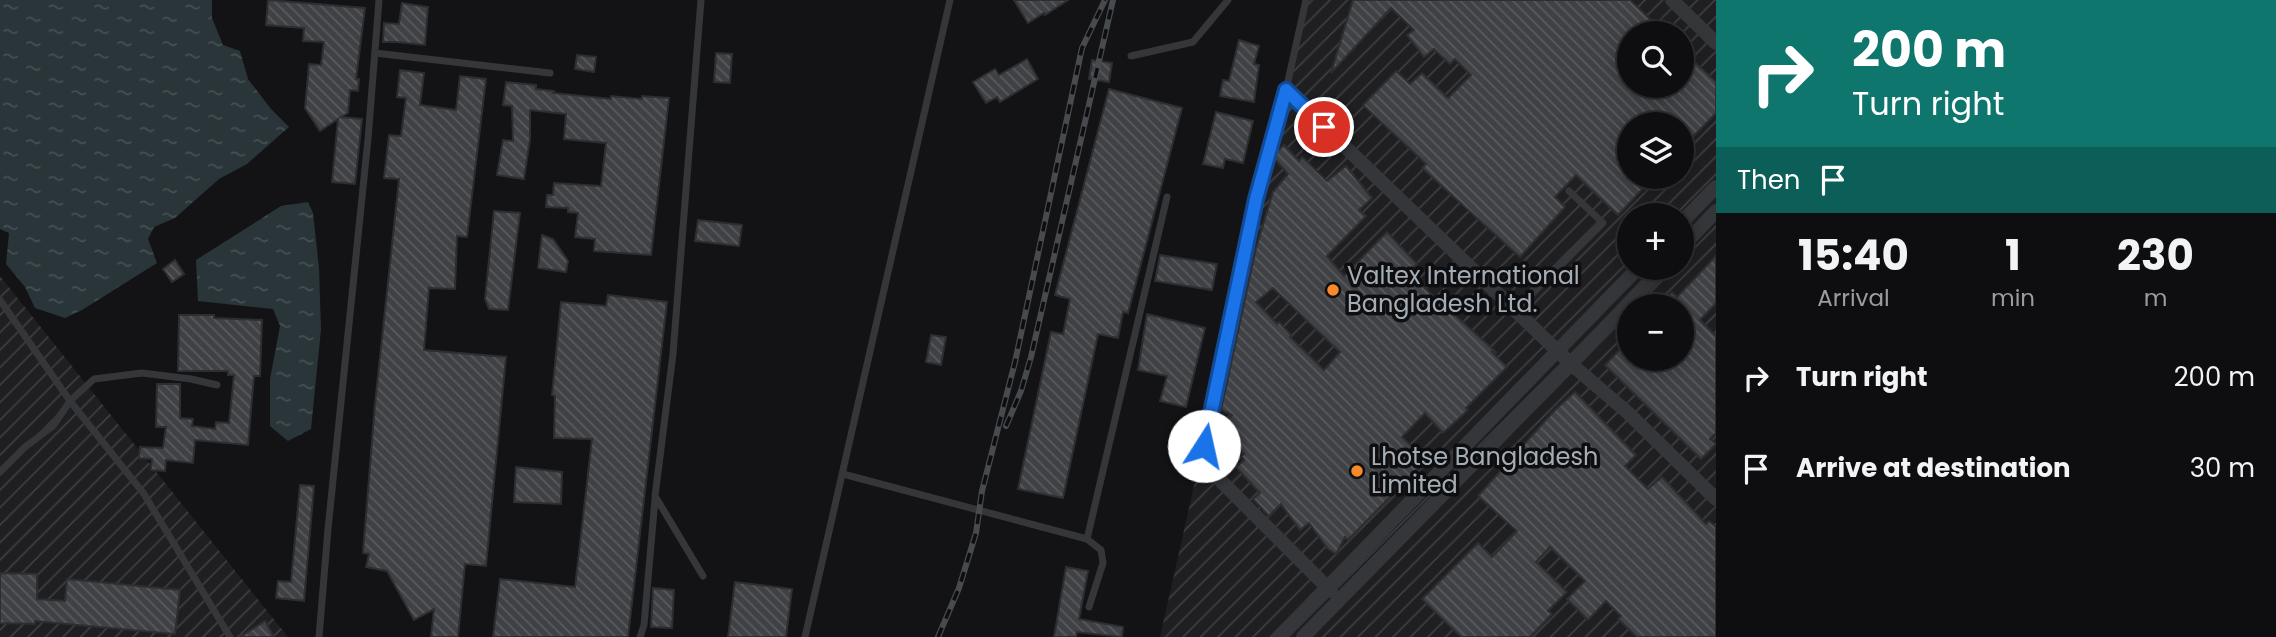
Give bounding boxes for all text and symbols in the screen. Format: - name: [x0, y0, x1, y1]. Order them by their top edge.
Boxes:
- text: 200 m: [1852, 16, 2006, 84]
- map controls: [1617, 21, 1694, 371]
- button: search: [1617, 21, 1694, 98]
- icon: right: [1737, 28, 1828, 119]
- text: Turn right: [1852, 81, 2004, 126]
- pin: [1294, 97, 1354, 157]
- icon: arrive: [1305, 108, 1343, 146]
- button: layers: [1617, 112, 1694, 189]
- icon: arrive: [1814, 161, 1852, 199]
- text: Then: [1737, 162, 1800, 198]
- button: +: [1617, 203, 1694, 280]
- text: 15:40: [1798, 226, 1909, 285]
- text: 1: [2005, 226, 2021, 285]
- text: 230: [2117, 226, 2194, 285]
- place label: Valtex International Bangladesh Ltd.: [1347, 259, 1580, 320]
- marker: Valtex International Bangladesh Ltd.: [1325, 282, 1341, 298]
- text: Arrival: [1817, 282, 1890, 314]
- text: min: [1991, 282, 2035, 314]
- text: m: [2144, 282, 2167, 314]
- button: −: [1617, 294, 1694, 371]
- icon: right: [1737, 359, 1775, 397]
- text: Turn right: [1796, 359, 1928, 395]
- text: 200 m: [2174, 359, 2255, 395]
- position arrow: [1167, 409, 1241, 483]
- place label: Lhotse Bangladesh Limited: [1371, 440, 1598, 501]
- icon: arrive: [1737, 450, 1775, 488]
- text: Arrive at destination: [1796, 450, 2071, 486]
- text: 30 m: [2190, 450, 2255, 486]
- marker: Lhotse Bangladesh Limited: [1349, 463, 1365, 479]

